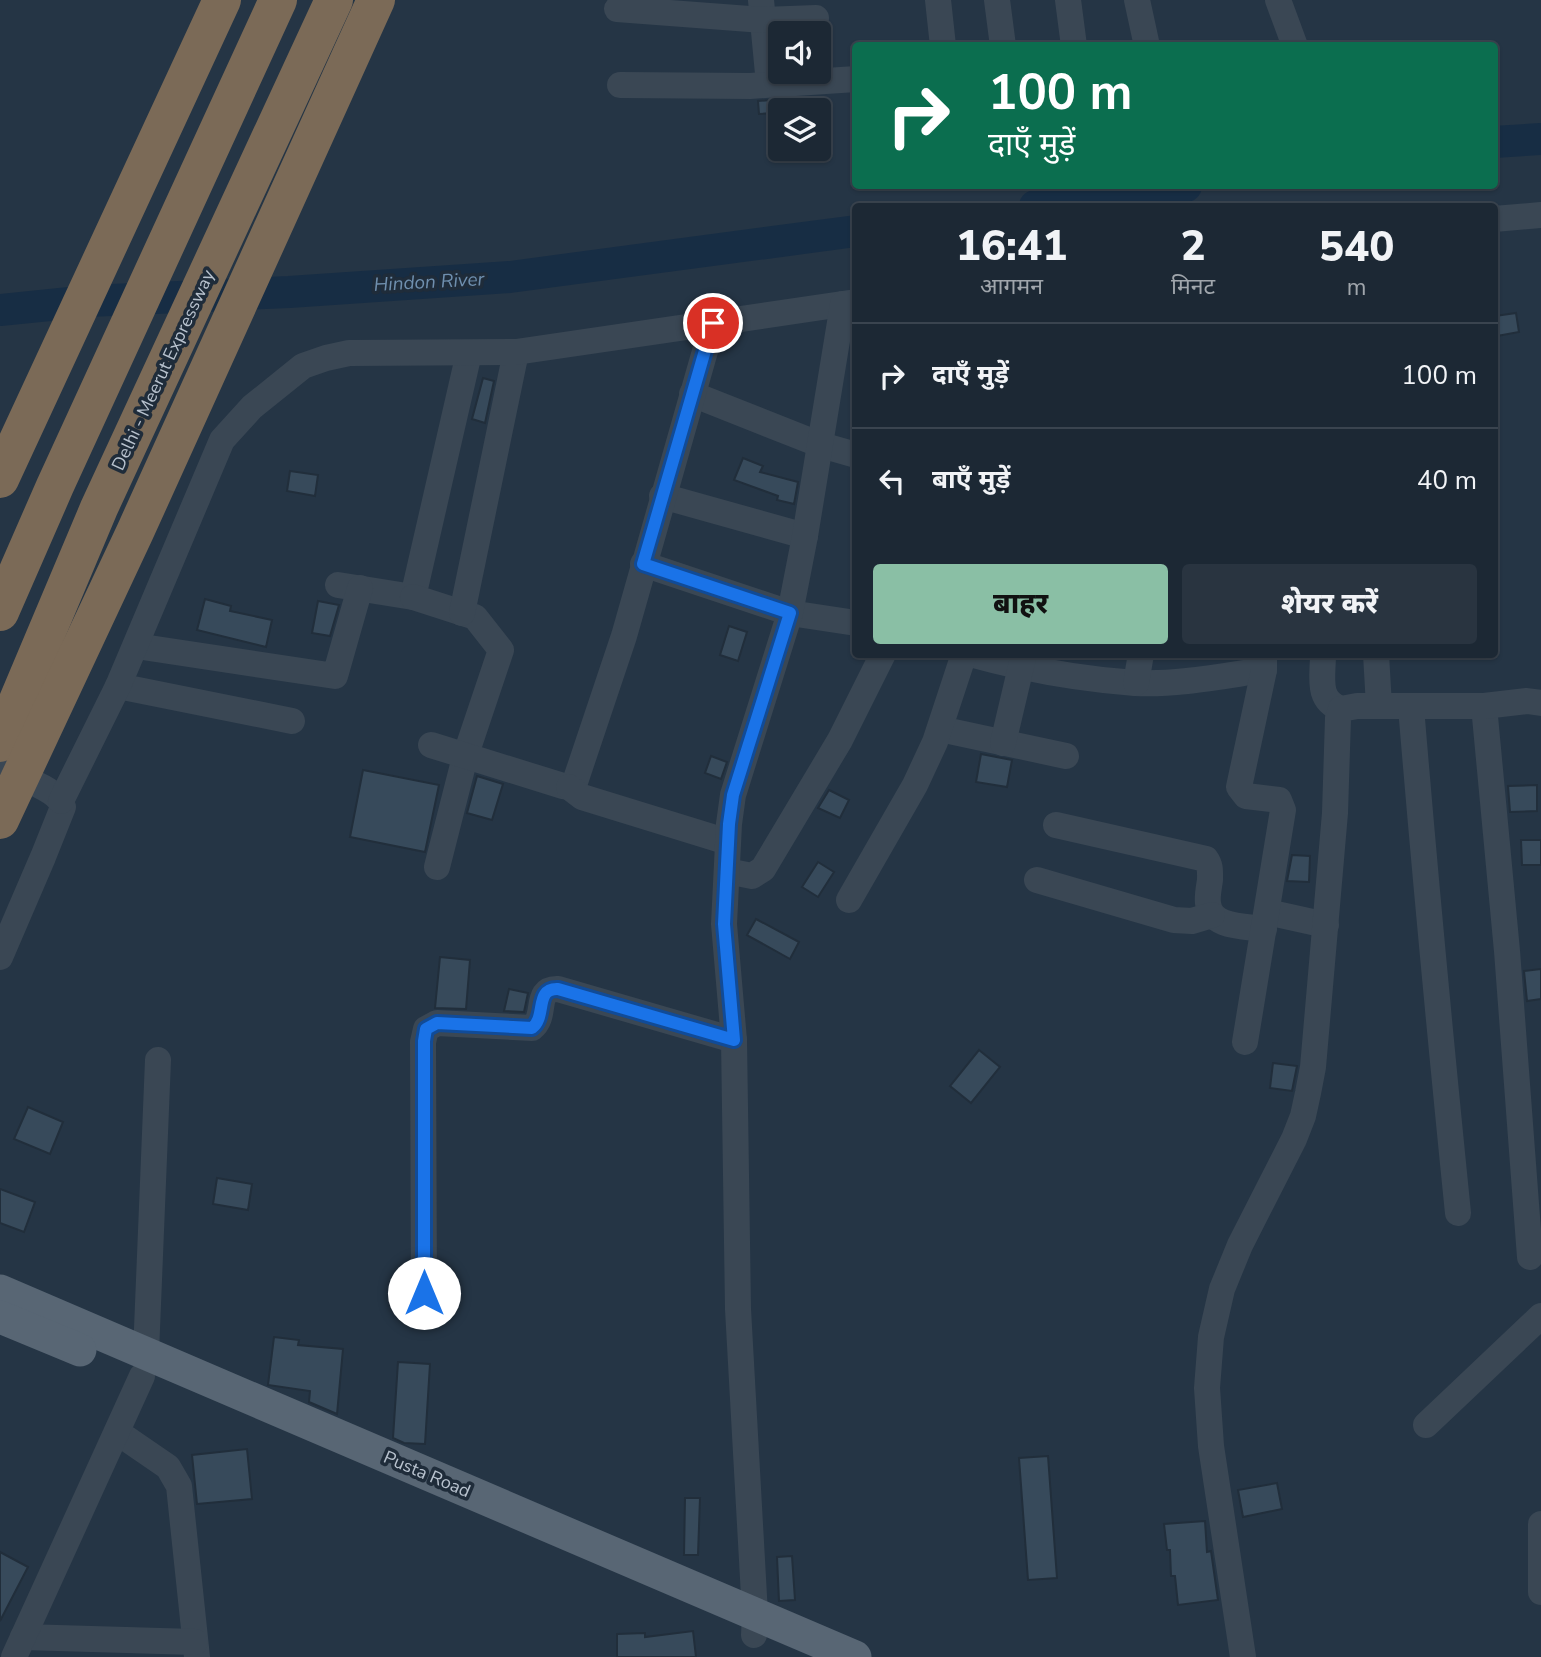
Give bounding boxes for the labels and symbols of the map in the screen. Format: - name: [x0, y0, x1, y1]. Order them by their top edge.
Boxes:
- street label: Delhi - Meerut Expressway: [106, 265, 220, 474]
- water label: Hindon River: [373, 266, 486, 298]
- pin: [683, 293, 743, 353]
- position arrow: [387, 1256, 461, 1330]
- street label: Pusta Road: [380, 1445, 474, 1503]

